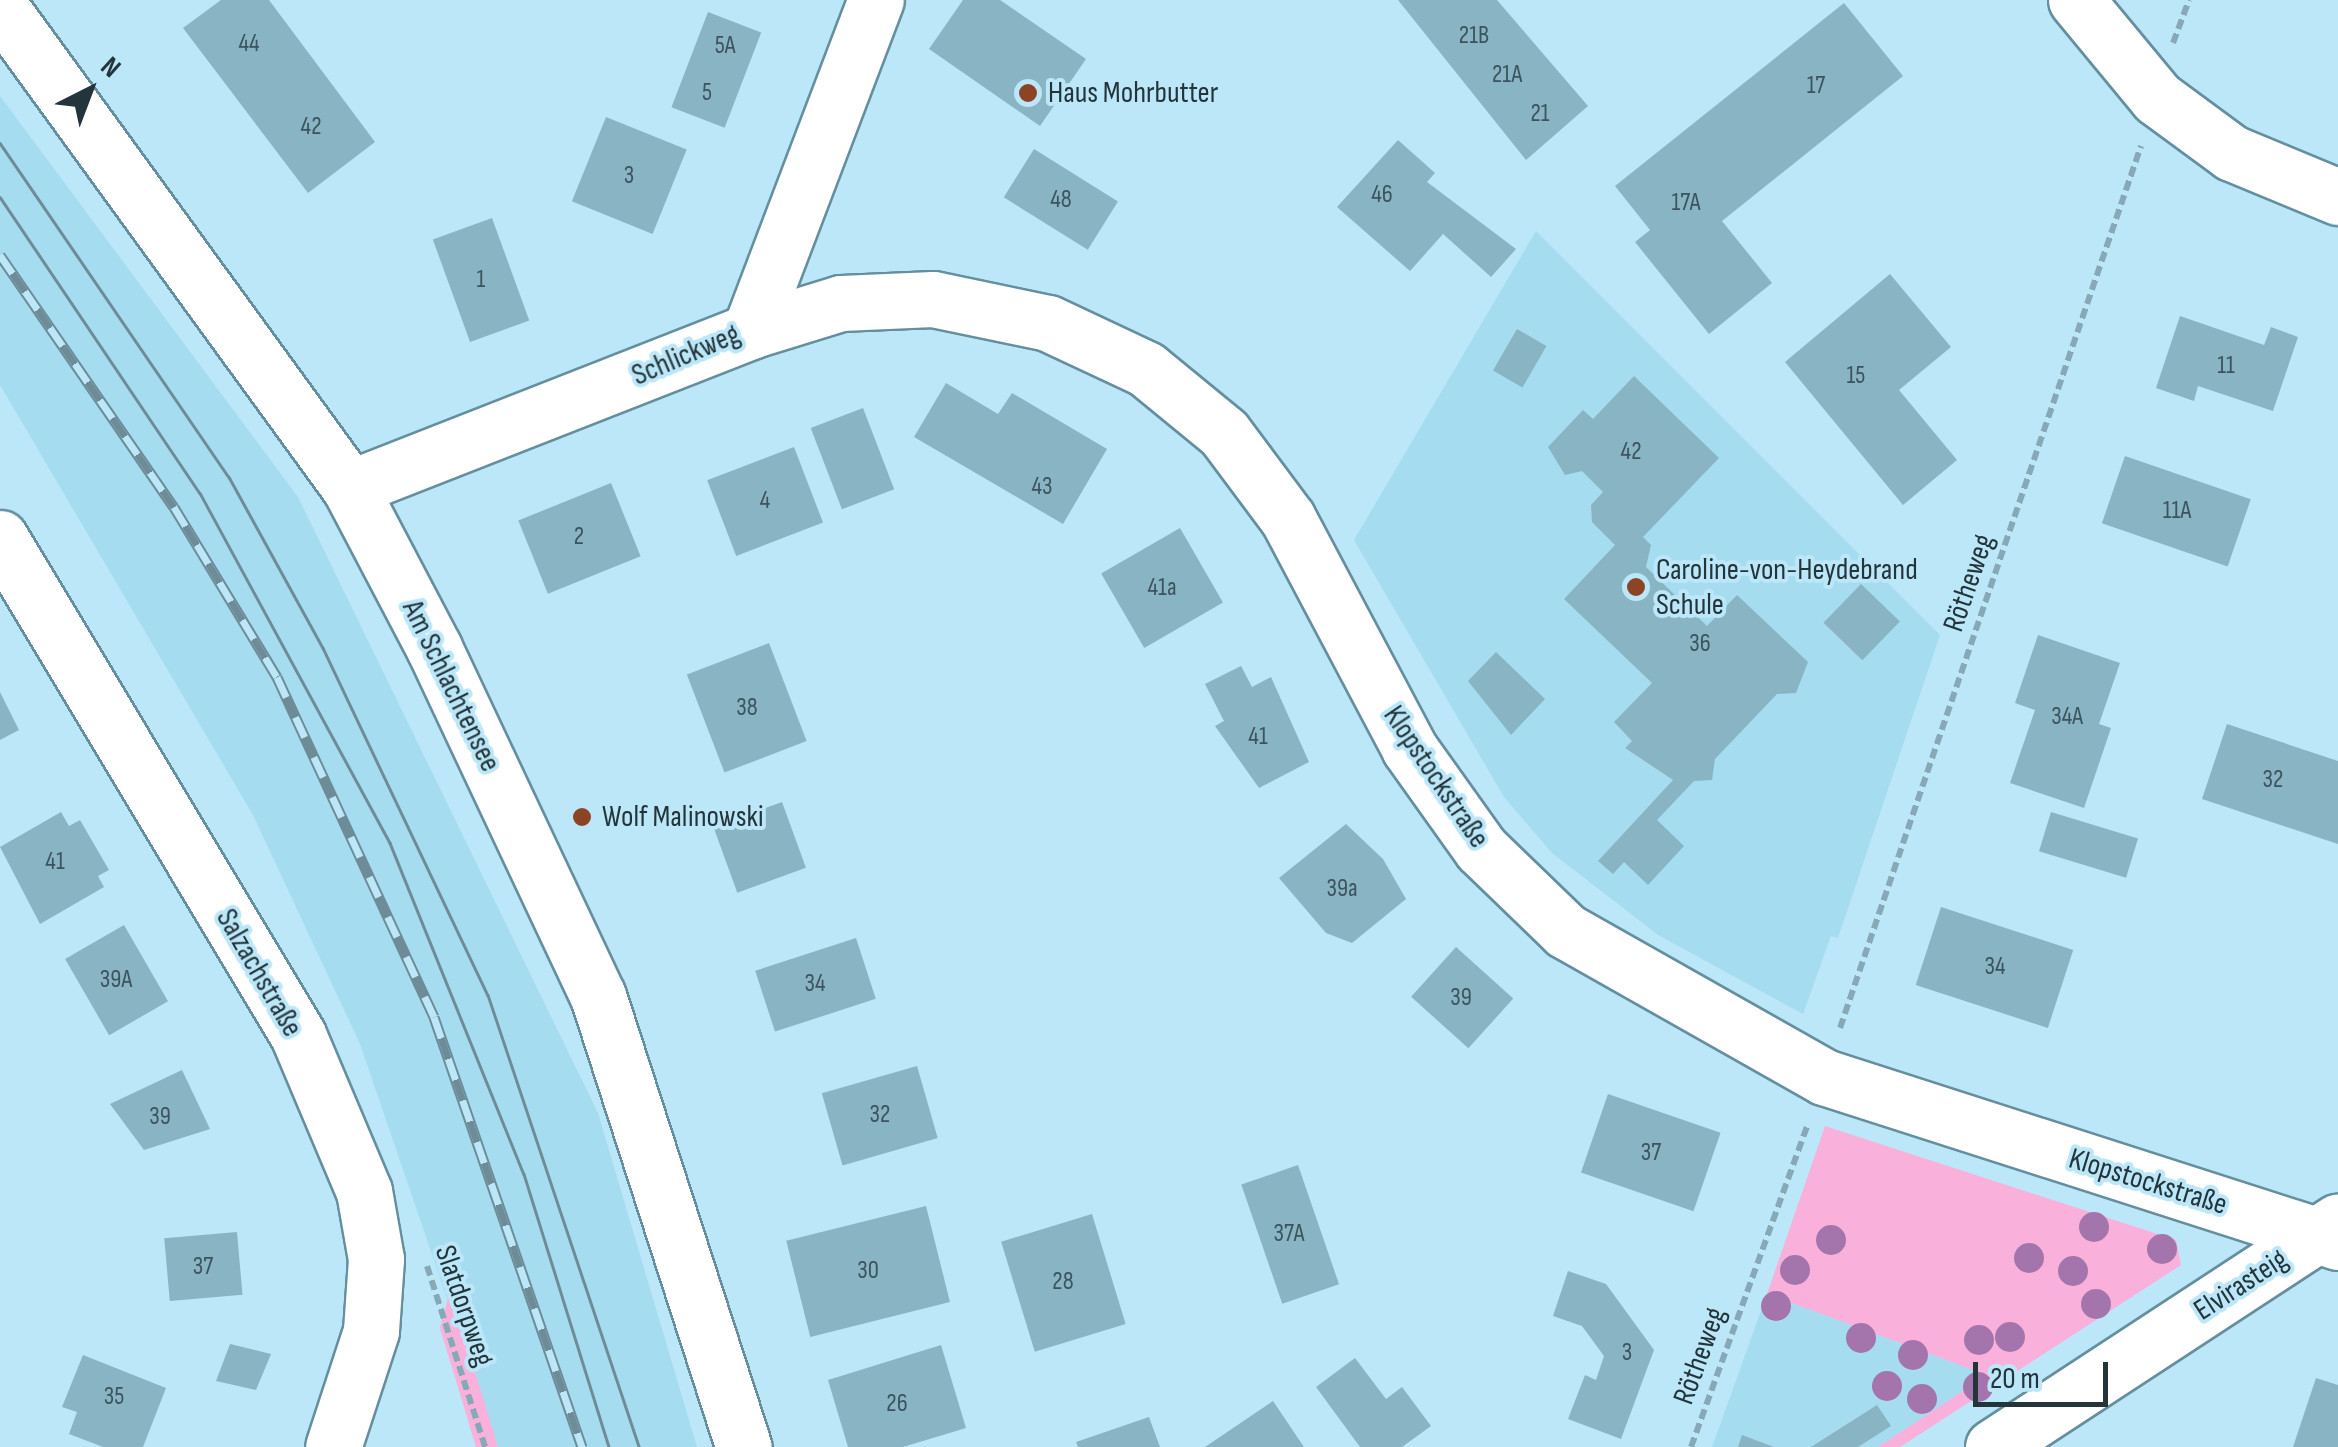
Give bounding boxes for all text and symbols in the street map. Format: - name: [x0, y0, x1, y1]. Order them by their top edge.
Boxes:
- house number: 21B: [1459, 21, 1489, 51]
- house number: 44: [239, 29, 259, 59]
- house number: 5A: [715, 31, 735, 61]
- north arrow: [40, 40, 140, 140]
- text: N: [94, 50, 127, 85]
- house number: 21A: [1492, 60, 1522, 90]
- house number: 17: [1807, 71, 1825, 101]
- place label: Haus Mohrbutter: [1048, 75, 1218, 111]
- house number: 5: [702, 78, 712, 108]
- marker: Haus Mohrbutter: [1017, 82, 1039, 104]
- house number: 21: [1530, 99, 1550, 129]
- house number: 42: [301, 112, 321, 142]
- house number: 3: [624, 161, 634, 191]
- house number: 46: [1371, 180, 1393, 210]
- house number: 48: [1050, 185, 1072, 215]
- house number: 17A: [1672, 188, 1700, 218]
- house number: 1: [477, 265, 485, 295]
- street label: Schlickweg: [627, 316, 745, 394]
- house number: 11: [2217, 351, 2235, 381]
- house number: 15: [1847, 361, 1865, 391]
- house number: 42: [1621, 437, 1641, 467]
- house number: 43: [1031, 472, 1053, 502]
- house number: 4: [760, 486, 770, 516]
- house number: 11A: [2163, 496, 2191, 526]
- house number: 2: [574, 522, 584, 552]
- street label: Rötheweg: [1936, 530, 2002, 636]
- place label: Caroline-von-Heydebrand Schule: [1656, 552, 1918, 622]
- house number: 41a: [1147, 573, 1177, 603]
- marker: Caroline-von-Heydebrand Schule: [1625, 576, 1647, 598]
- street label: Am Schlachtensee: [394, 595, 508, 777]
- house number: 36: [1689, 629, 1711, 659]
- house number: 38: [736, 693, 758, 723]
- street label: Klopstockstraße: [1375, 699, 1497, 855]
- house number: 34A: [2051, 702, 2083, 732]
- house number: 41: [1248, 722, 1268, 752]
- house number: 32: [2263, 765, 2283, 795]
- place label: Wolf Malinowski: [602, 799, 763, 835]
- marker: Wolf Malinowski: [571, 806, 593, 828]
- house number: 41: [45, 847, 65, 877]
- house number: 39a: [1326, 874, 1358, 904]
- street label: Salzachstraße: [208, 903, 310, 1043]
- house number: 34: [1985, 952, 2005, 982]
- house number: 39A: [100, 965, 132, 995]
- house number: 34: [805, 969, 825, 999]
- house number: 39: [1450, 983, 1472, 1013]
- house number: 32: [870, 1100, 890, 1130]
- house number: 39: [149, 1102, 171, 1132]
- house number: 37: [1641, 1138, 1661, 1168]
- street label: Klopstockstraße: [2065, 1141, 2231, 1223]
- house number: 37A: [1274, 1219, 1304, 1249]
- street label: Slatdorpweg: [427, 1241, 501, 1371]
- street label: Elvirasteig: [2188, 1242, 2294, 1328]
- house number: 37: [193, 1252, 213, 1282]
- house number: 30: [857, 1256, 879, 1286]
- house number: 28: [1052, 1267, 1074, 1297]
- street label: Rötheweg: [1666, 1303, 1734, 1409]
- house number: 3: [1622, 1338, 1632, 1368]
- scale bar: [1978, 1342, 2113, 1404]
- text: 20 m: [1990, 1361, 2040, 1397]
- house number: 35: [104, 1382, 124, 1412]
- house number: 26: [886, 1389, 908, 1419]

